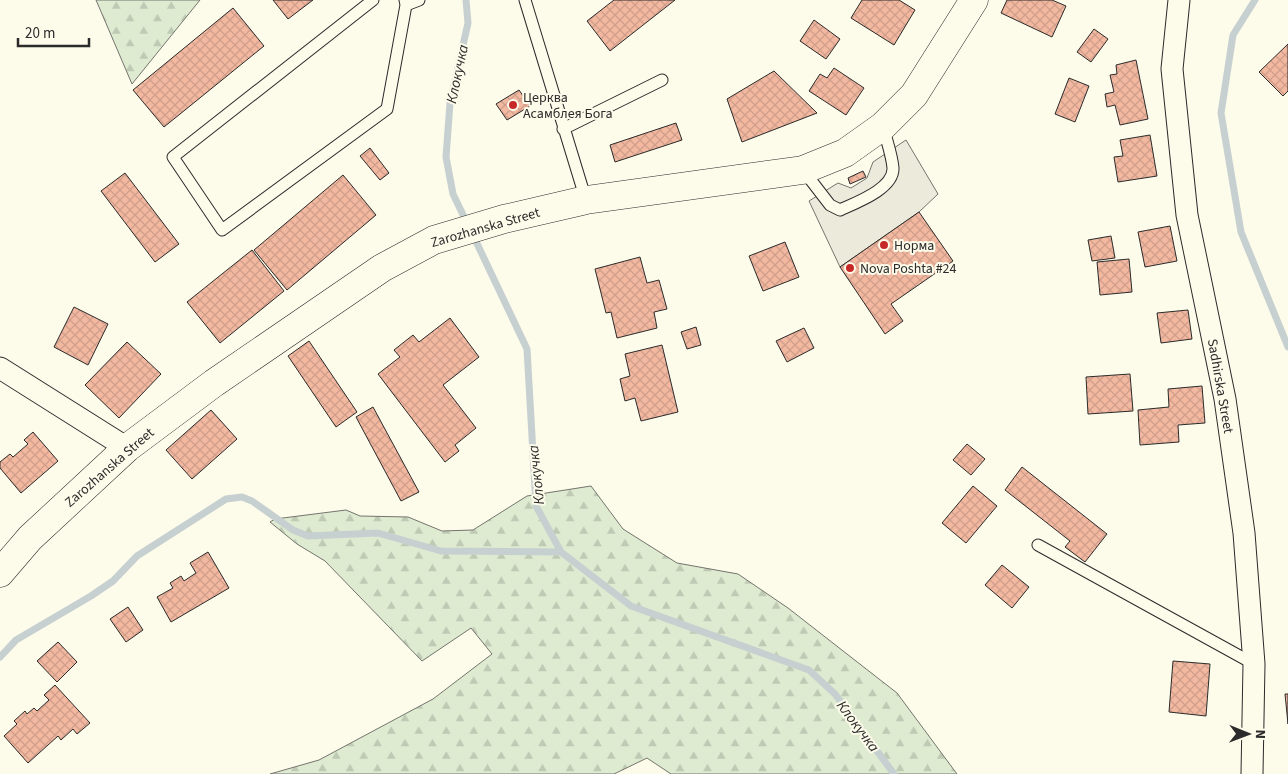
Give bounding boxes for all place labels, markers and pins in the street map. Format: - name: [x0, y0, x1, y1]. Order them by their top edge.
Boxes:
- place label: Церква Асамблея Бога: [523, 88, 613, 124]
- marker: Церква Асамблея Бога: [507, 99, 519, 111]
- place label: Норма: [894, 236, 934, 256]
- marker: Норма: [878, 239, 890, 251]
- place label: Nova Poshta #24: [860, 259, 957, 279]
- marker: Nova Poshta #24: [844, 262, 856, 274]

